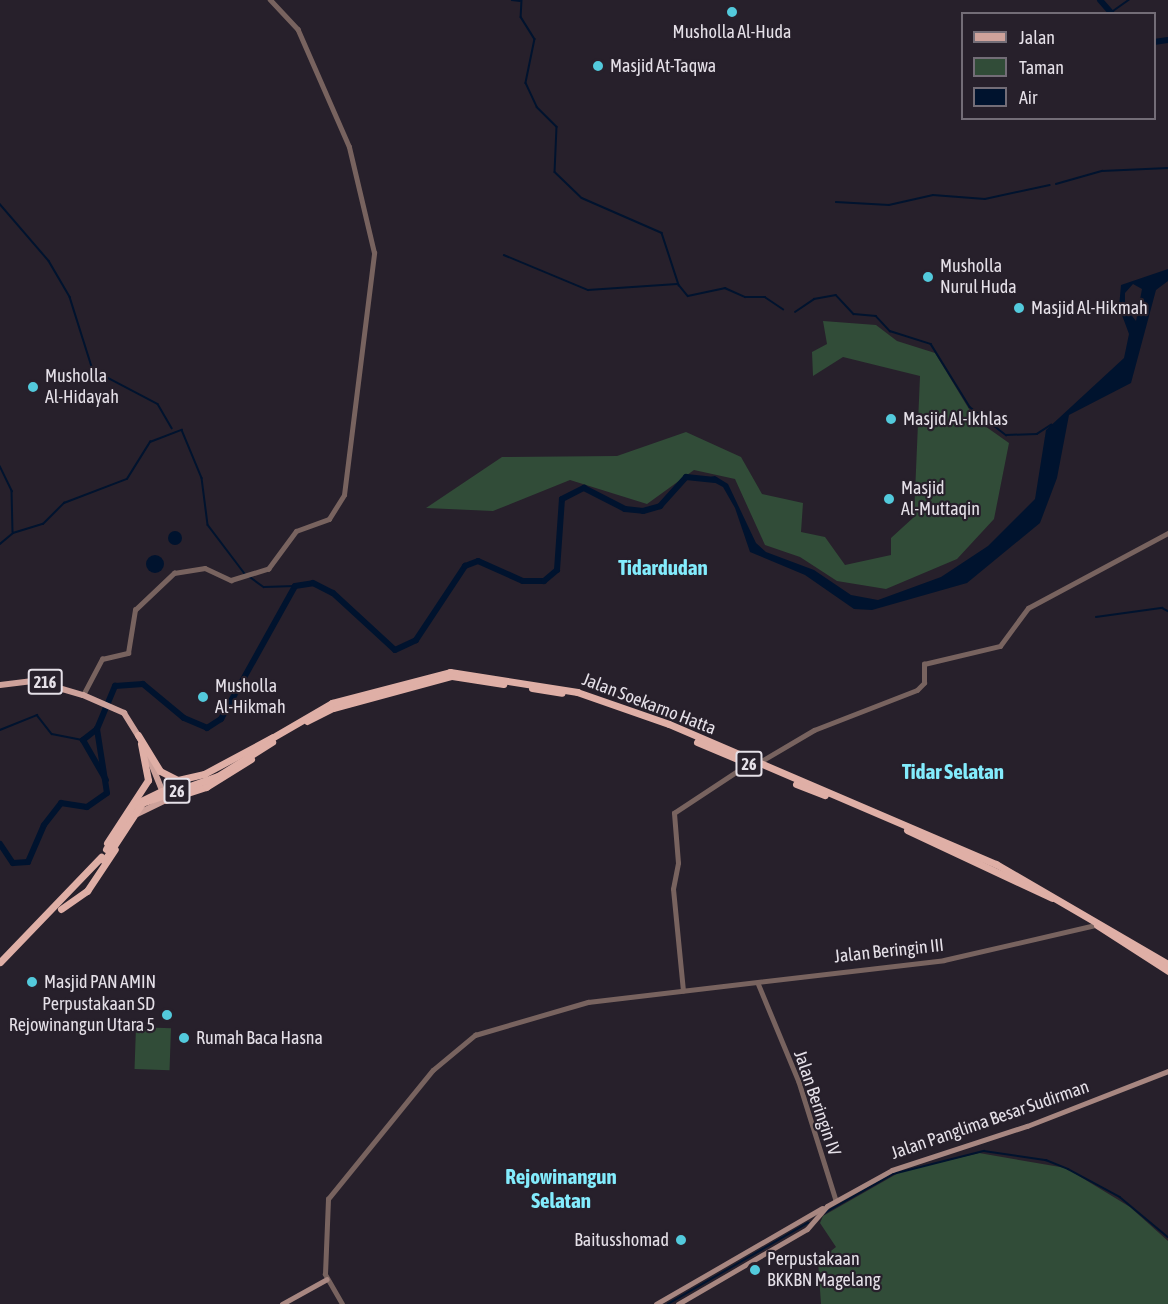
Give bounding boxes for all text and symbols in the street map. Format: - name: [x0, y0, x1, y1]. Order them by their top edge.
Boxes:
- marker: Musholla Al-Huda: [725, 5, 739, 19]
- legend: [961, 12, 1156, 120]
- place label: Musholla Al-Huda: [673, 21, 791, 43]
- text: Jalan: [1019, 27, 1055, 48]
- place label: Masjid At-Taqwa: [610, 55, 716, 77]
- text: Taman: [1019, 57, 1064, 78]
- marker: Masjid At-Taqwa: [591, 59, 605, 73]
- text: Air: [1019, 87, 1037, 108]
- place label: Musholla Nurul Huda: [940, 256, 1017, 298]
- marker: Musholla Nurul Huda: [921, 270, 935, 284]
- place label: Masjid Al-Hikmah: [1031, 297, 1148, 319]
- marker: Masjid Al-Hikmah: [1012, 301, 1026, 315]
- place label: Musholla Al-Hidayah: [45, 366, 119, 409]
- marker: Musholla Al-Hidayah: [26, 380, 40, 394]
- place label: Masjid Al-Ikhlas: [903, 408, 1008, 430]
- marker: Masjid Al-Ikhlas: [884, 412, 898, 426]
- place label: Masjid Al-Muttaqin: [901, 478, 980, 520]
- marker: Masjid Al-Muttaqin: [882, 492, 896, 506]
- district label: Tidardudan: [618, 554, 708, 580]
- road number: 216: [27, 669, 63, 695]
- street label: Jalan Soekarno Hatta: [579, 669, 719, 739]
- place label: Musholla Al-Hikmah: [215, 676, 286, 718]
- marker: Musholla Al-Hikmah: [196, 690, 210, 704]
- road number: 26: [734, 751, 764, 777]
- district label: Tidar Selatan: [902, 758, 1004, 784]
- road number: 26: [162, 778, 192, 804]
- street label: Jalan Beringin III: [833, 934, 945, 968]
- place label: Masjid PAN AMIN: [44, 971, 156, 993]
- marker: Masjid PAN AMIN: [25, 975, 39, 989]
- place label: Perpustakaan SD Rejowinangun Utara 5: [9, 994, 155, 1036]
- marker: Perpustakaan SD Rejowinangun Utara 5: [160, 1008, 174, 1022]
- place label: Rumah Baca Hasna: [196, 1027, 323, 1049]
- marker: Rumah Baca Hasna: [177, 1031, 191, 1045]
- street label: Jalan Beringin IV: [789, 1048, 845, 1158]
- street label: Jalan Panglima Besar Sudirman: [888, 1076, 1092, 1164]
- district label: Rejowinangun Selatan: [505, 1163, 617, 1213]
- place label: Baitusshomad: [574, 1229, 669, 1251]
- marker: Baitusshomad: [674, 1233, 688, 1247]
- place label: Perpustakaan BKKBN Magelang: [767, 1249, 880, 1292]
- marker: Perpustakaan BKKBN Magelang: [748, 1263, 762, 1277]

